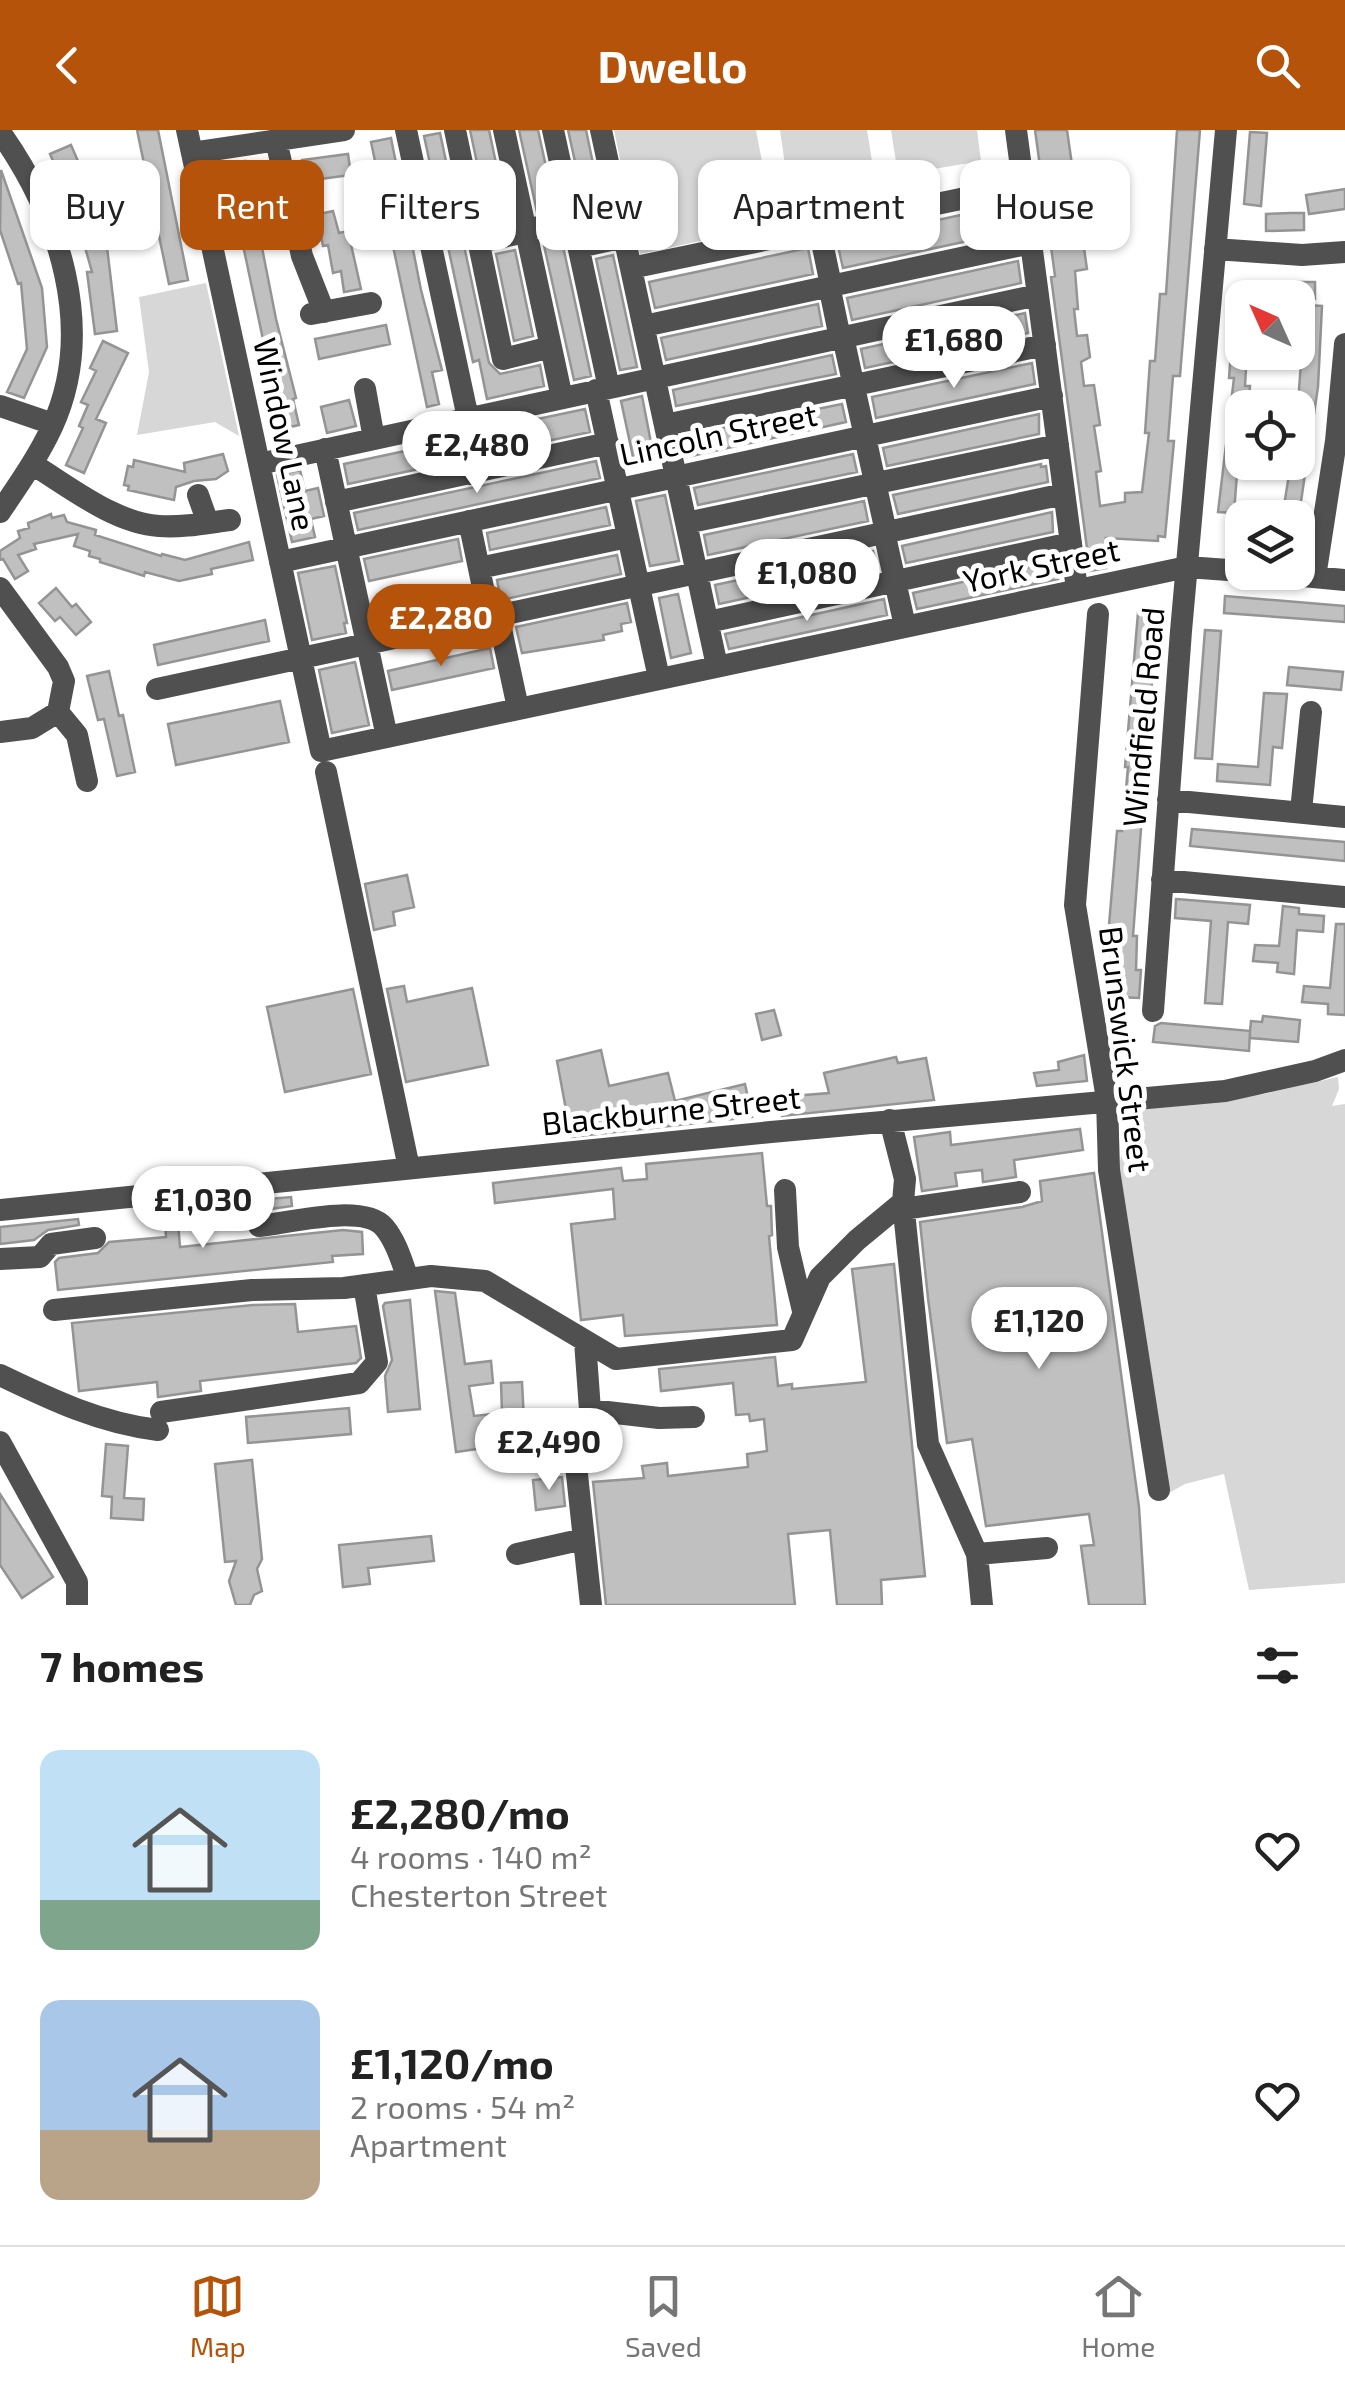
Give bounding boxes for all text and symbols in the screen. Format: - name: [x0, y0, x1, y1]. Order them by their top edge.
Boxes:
- icon: back: [40, 38, 95, 93]
- text: Dwello: [597, 38, 748, 92]
- icon: search: [1250, 38, 1305, 93]
- chip: Buy: [30, 160, 160, 250]
- chip: Rent: [180, 160, 324, 250]
- chip: Filters: [344, 160, 516, 250]
- chip: New: [536, 160, 678, 250]
- chip: Apartment: [698, 160, 940, 250]
- chip: House: [960, 160, 1130, 250]
- north arrow: [1225, 280, 1315, 370]
- map controls: [1225, 280, 1315, 590]
- pin: £1,680: [873, 306, 1035, 391]
- text: £1,680: [904, 319, 1004, 357]
- street label: Window Lane: [247, 334, 325, 534]
- button: locate: [1225, 390, 1315, 480]
- street label: Lincoln Street: [616, 394, 820, 472]
- pin: £2,480: [396, 411, 558, 496]
- text: £2,480: [424, 424, 530, 462]
- button: layers: [1225, 500, 1315, 590]
- street label: York Street: [959, 529, 1123, 599]
- pin: £1,080: [726, 539, 888, 624]
- text: £1,080: [757, 552, 857, 590]
- pin: £2,280: [360, 584, 522, 669]
- text: £2,280: [389, 597, 493, 635]
- street label: Windfield Road: [1113, 606, 1171, 828]
- street label: Brunswick Street: [1093, 924, 1161, 1174]
- street label: Blackburne Street: [540, 1077, 802, 1141]
- pin: £1,030: [122, 1166, 284, 1251]
- text: £1,030: [154, 1179, 252, 1217]
- pin: £1,120: [958, 1287, 1120, 1372]
- text: £1,120: [993, 1300, 1085, 1338]
- pin: £2,490: [468, 1408, 630, 1493]
- text: £2,490: [497, 1421, 601, 1459]
- icon: filters: [1250, 1638, 1305, 1693]
- text: 7 homes: [40, 1640, 204, 1690]
- text: £2,280/mo: [350, 1787, 570, 1837]
- icon: home: [120, 1790, 240, 1910]
- icon: heart: [1250, 1823, 1305, 1878]
- text: 4 rooms · 140 m²: [350, 1837, 592, 1875]
- text: Chesterton Street: [350, 1875, 608, 1913]
- text: £1,120/mo: [350, 2037, 554, 2087]
- icon: home: [120, 2040, 240, 2160]
- icon: heart: [1250, 2073, 1305, 2128]
- text: 2 rooms · 54 m²: [350, 2087, 575, 2125]
- text: Apartment: [350, 2125, 507, 2163]
- tab: Map: [190, 2269, 246, 2363]
- tab: Saved: [625, 2269, 702, 2363]
- tab: Home: [1081, 2269, 1155, 2363]

